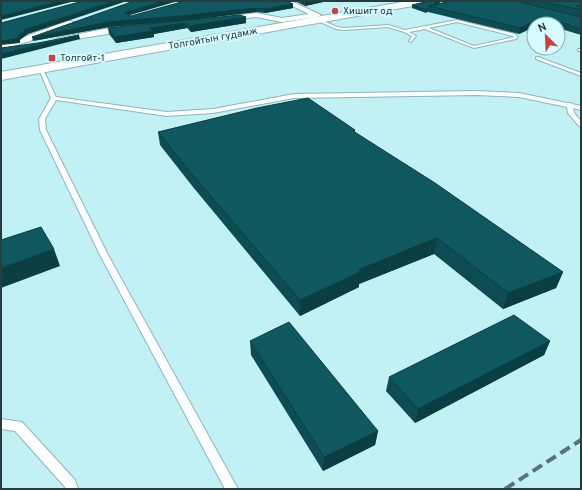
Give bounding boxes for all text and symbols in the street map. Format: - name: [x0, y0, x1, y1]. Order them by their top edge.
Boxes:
- place label: Хишигт од: [343, 5, 393, 18]
- marker: Хишигт од: [330, 6, 340, 16]
- north arrow: [526, 16, 566, 56]
- text: N: [536, 20, 549, 36]
- street label: Толгойтын гудамж: [167, 25, 259, 53]
- place label: Толгойт-1: [60, 52, 105, 65]
- marker: Толгойт-1: [47, 53, 57, 63]

